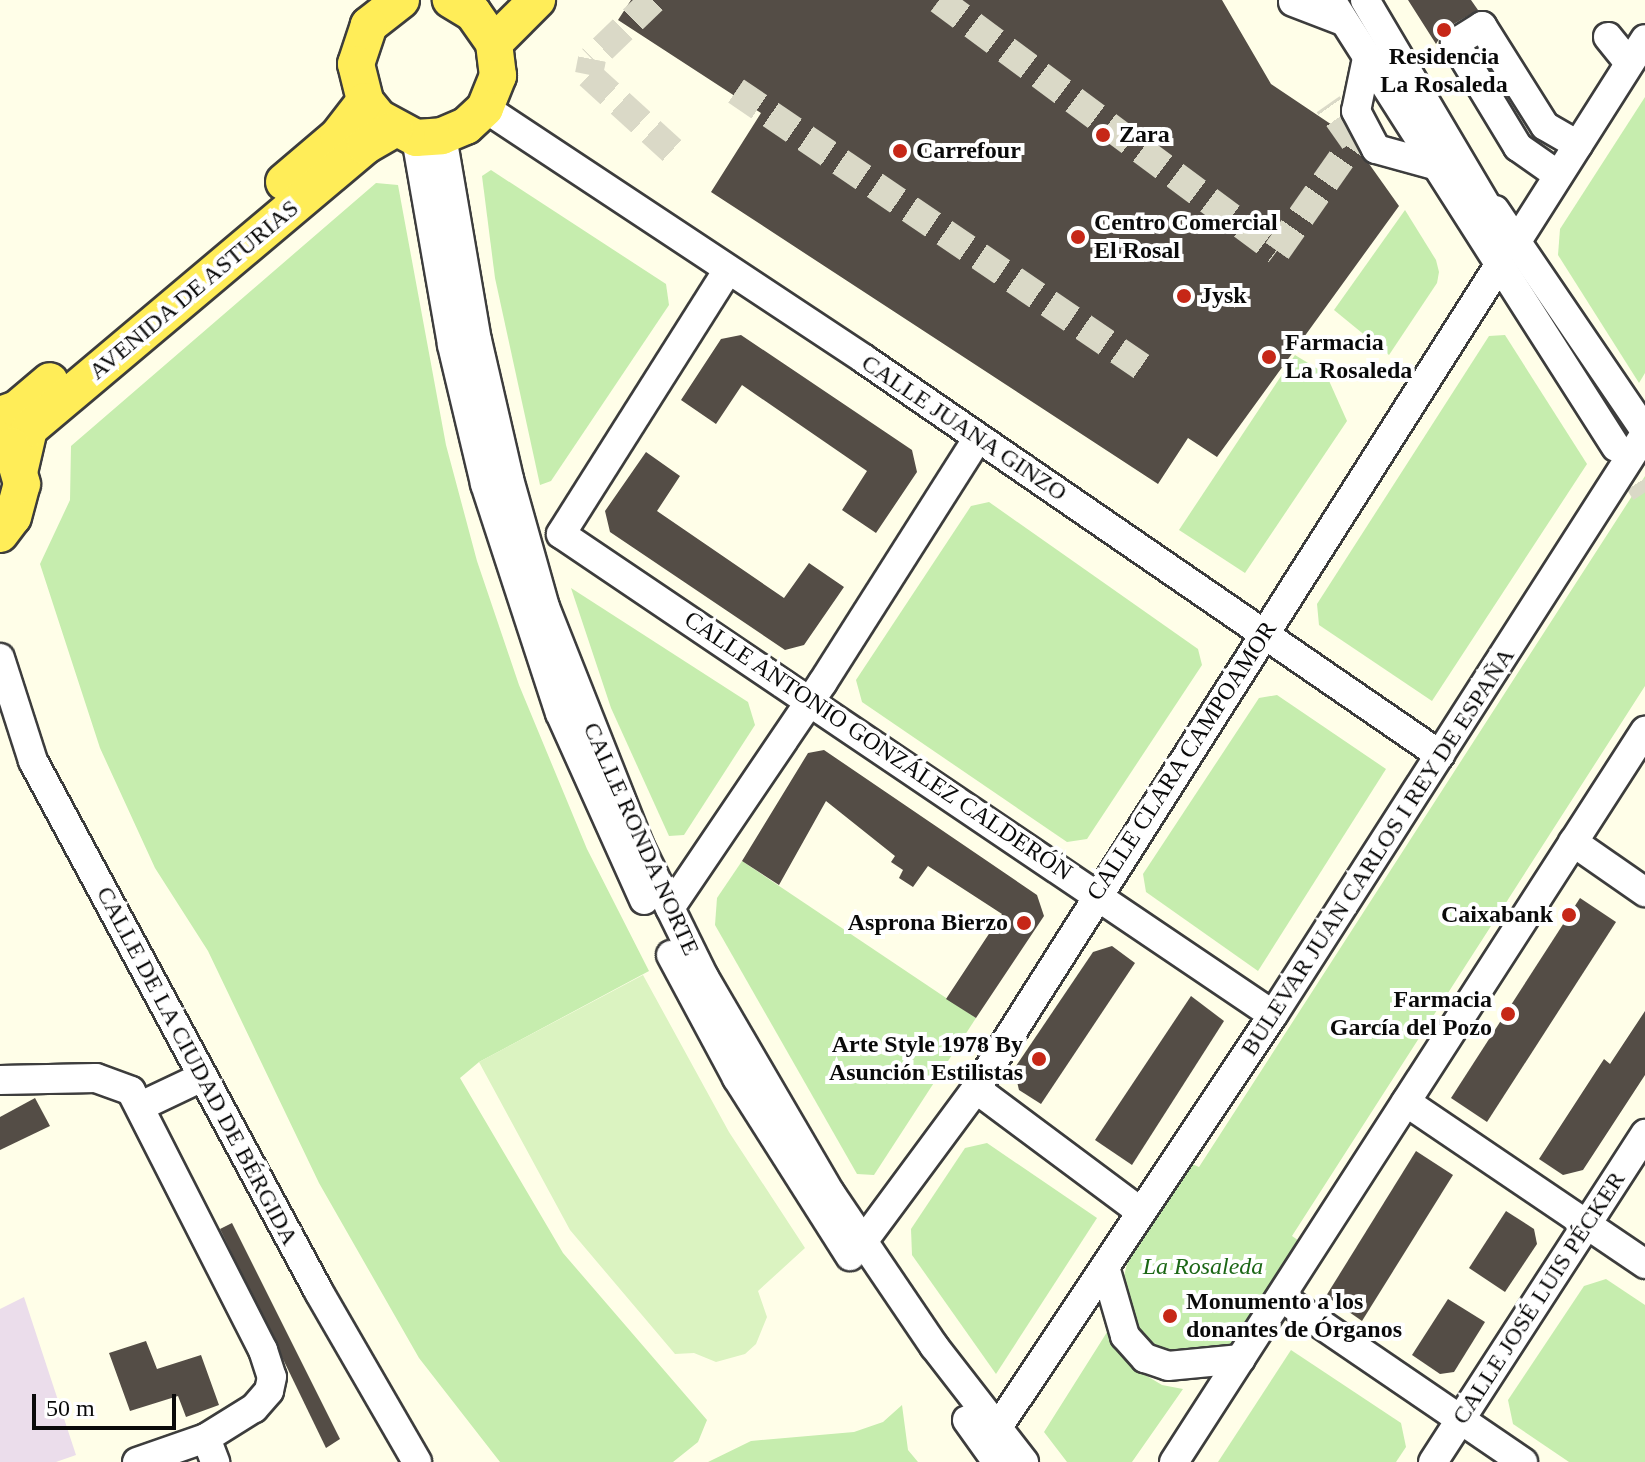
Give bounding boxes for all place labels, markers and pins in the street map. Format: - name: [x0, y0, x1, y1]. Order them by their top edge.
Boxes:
- marker: Residencia La Rosaleda: [1435, 21, 1453, 39]
- place label: Residencia La Rosaleda: [1380, 43, 1508, 99]
- place label: Zara: [1119, 121, 1170, 149]
- marker: Zara: [1094, 126, 1112, 144]
- place label: Carrefour: [916, 137, 1021, 165]
- marker: Carrefour: [891, 142, 909, 160]
- place label: Centro Comercial El Rosal: [1094, 209, 1278, 265]
- marker: Centro Comercial El Rosal: [1069, 228, 1087, 246]
- place label: Jysk: [1200, 282, 1247, 310]
- marker: Jysk: [1175, 287, 1193, 305]
- place label: Farmacia La Rosaleda: [1285, 329, 1412, 385]
- marker: Farmacia La Rosaleda: [1260, 348, 1278, 366]
- place label: Caixabank: [1441, 901, 1553, 929]
- marker: Caixabank: [1560, 906, 1578, 924]
- place label: Asprona Bierzo: [848, 909, 1008, 937]
- marker: Asprona Bierzo: [1015, 914, 1033, 932]
- place label: Farmacia García del Pozo: [1330, 986, 1492, 1042]
- marker: Farmacia García del Pozo: [1499, 1005, 1517, 1023]
- place label: Arte Style 1978 By Asunción Estilistas: [829, 1031, 1023, 1087]
- marker: Arte Style 1978 By Asunción Estilistas: [1030, 1050, 1048, 1068]
- place label: Monumento a los donantes de Órganos: [1186, 1288, 1402, 1344]
- marker: Monumento a los donantes de Órganos: [1161, 1307, 1179, 1325]

